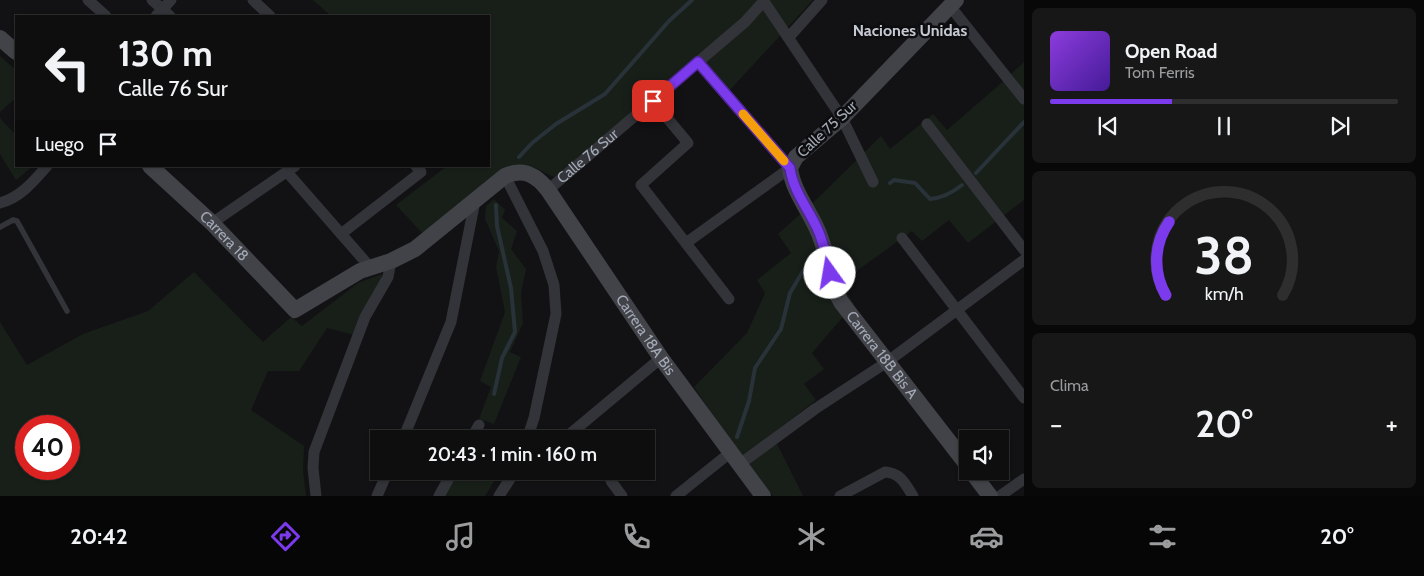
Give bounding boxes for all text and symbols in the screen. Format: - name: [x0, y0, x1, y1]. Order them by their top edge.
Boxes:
- district label: Naciones Unidas: [853, 21, 968, 40]
- text: 130 m: [118, 32, 213, 75]
- icon: left: [35, 35, 100, 100]
- text: Open Road: [1125, 40, 1217, 63]
- text: Tom Ferris: [1125, 63, 1195, 82]
- text: Calle 76 Sur: [118, 75, 228, 102]
- pin: [632, 80, 674, 122]
- icon: arrive: [639, 87, 667, 115]
- street label: Calle 75 Sur: [794, 97, 861, 161]
- icon: previous: [1094, 112, 1122, 140]
- icon: pause: [1210, 112, 1238, 140]
- icon: next: [1326, 112, 1354, 140]
- street label: Calle 76 Sur: [553, 125, 622, 187]
- icon: arrive: [94, 130, 122, 158]
- text: Luego: [35, 133, 84, 156]
- street label: Carrera 18: [196, 207, 252, 265]
- text: 38: [1194, 224, 1254, 287]
- position arrow: [803, 246, 855, 298]
- text: km/h: [1204, 283, 1244, 304]
- street label: Carrera 18A Bis: [612, 291, 680, 379]
- street label: Carrera 18B Bis A: [842, 308, 922, 403]
- text: Clima: [1050, 376, 1089, 395]
- text: 20°: [1195, 400, 1253, 447]
- text: −: [1050, 407, 1062, 441]
- text: +: [1386, 407, 1398, 441]
- speed limit sign: 40: [15, 415, 80, 480]
- map controls: [959, 430, 1009, 480]
- button: sound: [959, 430, 1009, 480]
- text: 20:43 · 1 min · 160 m: [428, 443, 597, 466]
- icon: directions: [268, 519, 303, 554]
- icon: music: [443, 519, 478, 554]
- icon: phone: [619, 519, 654, 554]
- icon: climate: [794, 519, 829, 554]
- icon: car: [969, 519, 1004, 554]
- icon: filters: [1145, 519, 1180, 554]
- text: 20:42: [70, 523, 128, 550]
- text: 20°: [1320, 523, 1354, 550]

